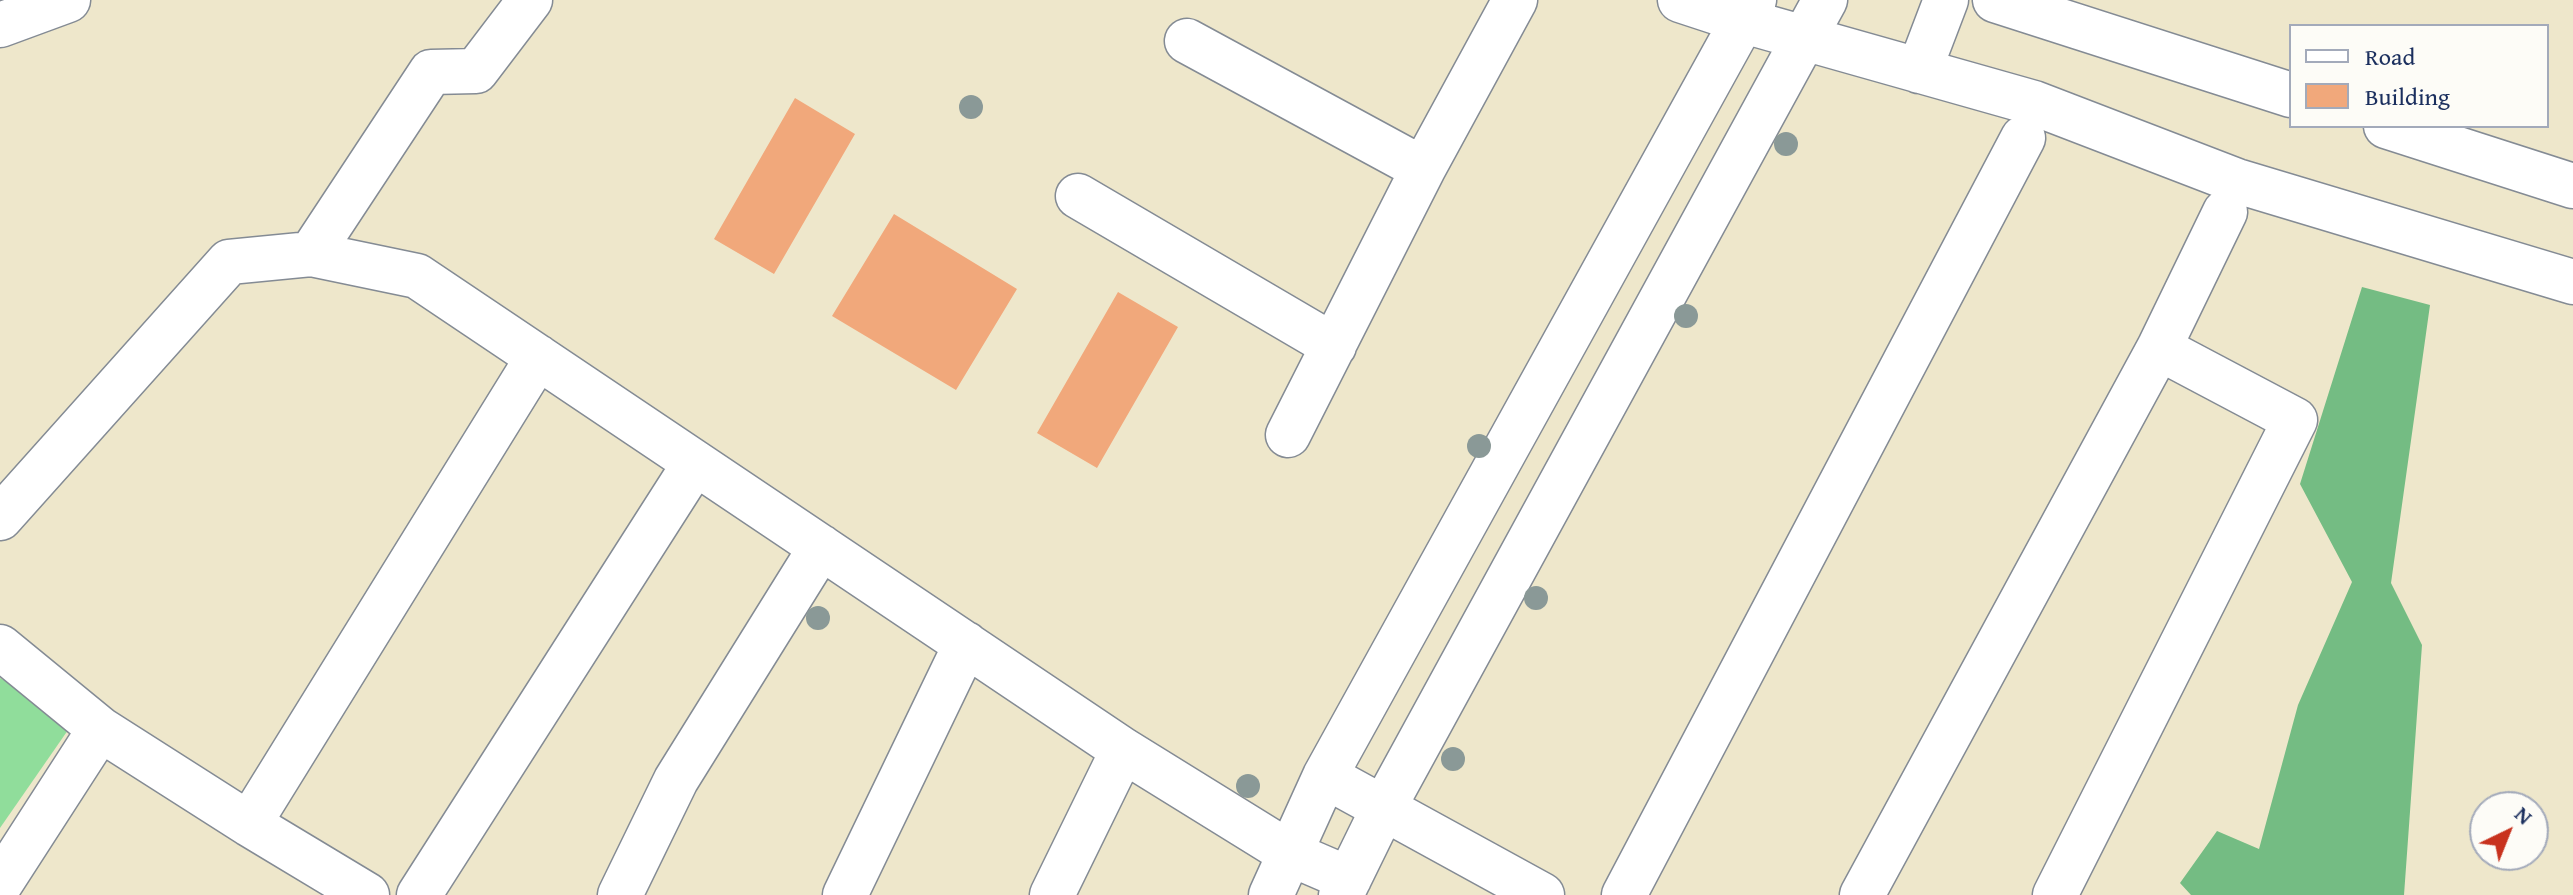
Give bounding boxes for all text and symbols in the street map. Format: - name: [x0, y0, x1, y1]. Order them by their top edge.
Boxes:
- legend: [2289, 24, 2549, 128]
- text: Road: [2365, 39, 2415, 74]
- text: Building: [2365, 79, 2450, 114]
- north arrow: [2469, 791, 2549, 871]
- text: N: [2508, 798, 2540, 832]

